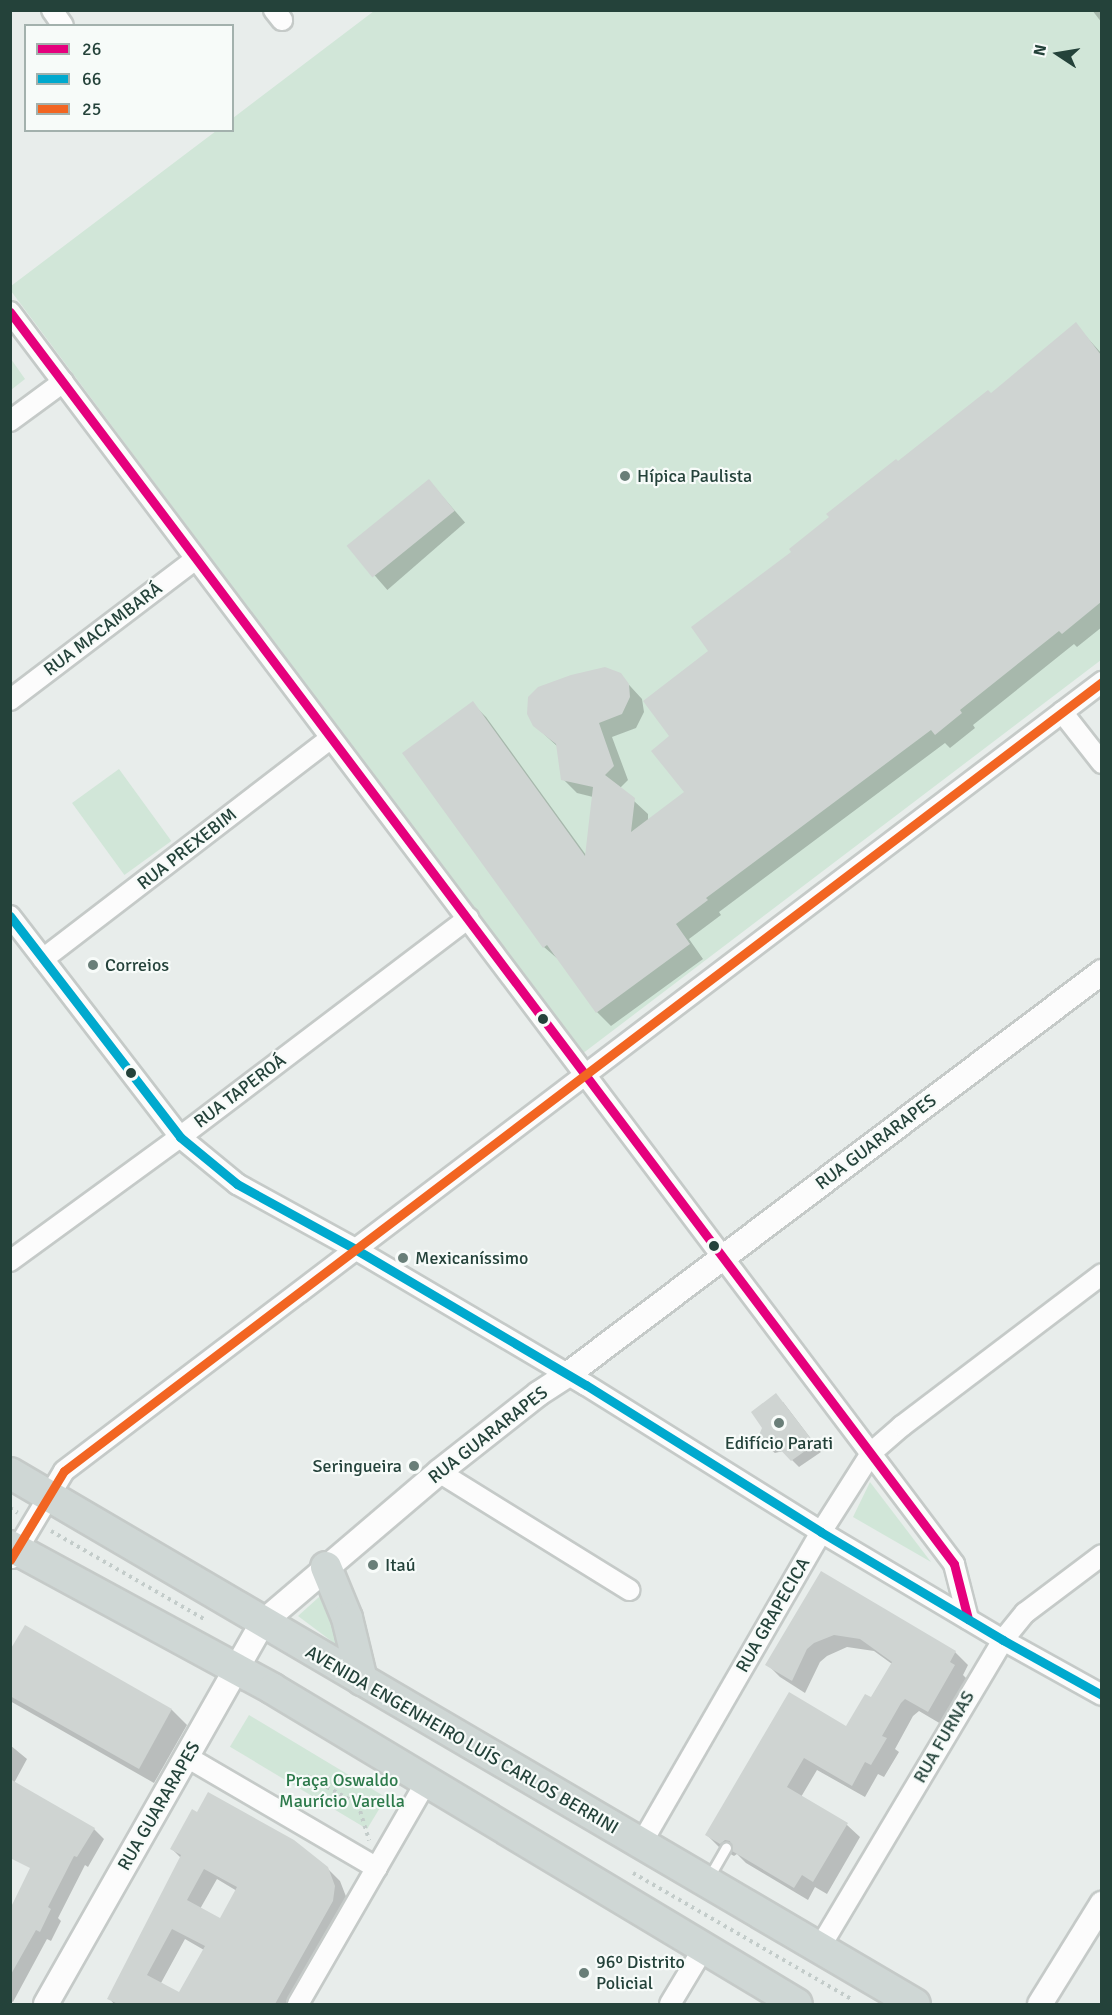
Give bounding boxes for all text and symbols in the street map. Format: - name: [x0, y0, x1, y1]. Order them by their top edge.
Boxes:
- legend: [24, 24, 234, 132]
- north arrow: [1028, 24, 1088, 84]
- text: 26: [82, 38, 101, 60]
- text: N: [1029, 43, 1051, 58]
- text: 66: [82, 68, 101, 90]
- text: 25: [82, 98, 101, 120]
- place label: Hípica Paulista: [637, 465, 752, 487]
- marker: Hípica Paulista: [618, 469, 632, 483]
- street label: RUA MACAMBARÁ: [40, 577, 166, 681]
- street label: RUA PREXEBIM: [133, 804, 241, 894]
- place label: Correios: [105, 954, 169, 976]
- marker: Correios: [86, 958, 100, 972]
- unlabelled marker: [537, 1013, 549, 1025]
- street label: RUA TAPEROÁ: [190, 1049, 290, 1133]
- unlabelled marker: [125, 1067, 137, 1079]
- street label: RUA GUARARAPES: [811, 1090, 941, 1194]
- unlabelled marker: [708, 1240, 720, 1252]
- place label: Mexicaníssimo: [415, 1247, 528, 1269]
- marker: Mexicaníssimo: [396, 1251, 410, 1265]
- street label: RUA GUARARAPES: [424, 1382, 552, 1488]
- marker: Edifício Parati: [772, 1416, 786, 1430]
- place label: Edifício Parati: [725, 1432, 833, 1454]
- place label: Seringueira: [313, 1455, 402, 1477]
- marker: Seringueira: [407, 1459, 421, 1473]
- place label: Itaú: [385, 1554, 416, 1576]
- street label: RUA GRAPECICA: [731, 1554, 815, 1676]
- marker: Itaú: [366, 1558, 380, 1572]
- street label: AVENIDA ENGENHEIRO LUÍS CARLOS BERRINI: [302, 1641, 622, 1839]
- street label: RUA FURNAS: [909, 1687, 979, 1787]
- street label: RUA GUARARAPES: [113, 1738, 205, 1874]
- park label: Praça Oswaldo Maurício Varella: [279, 1770, 405, 1812]
- place label: 96º Distrito Policial: [596, 1952, 685, 1994]
- marker: 96º Distrito Policial: [577, 1966, 591, 1980]

